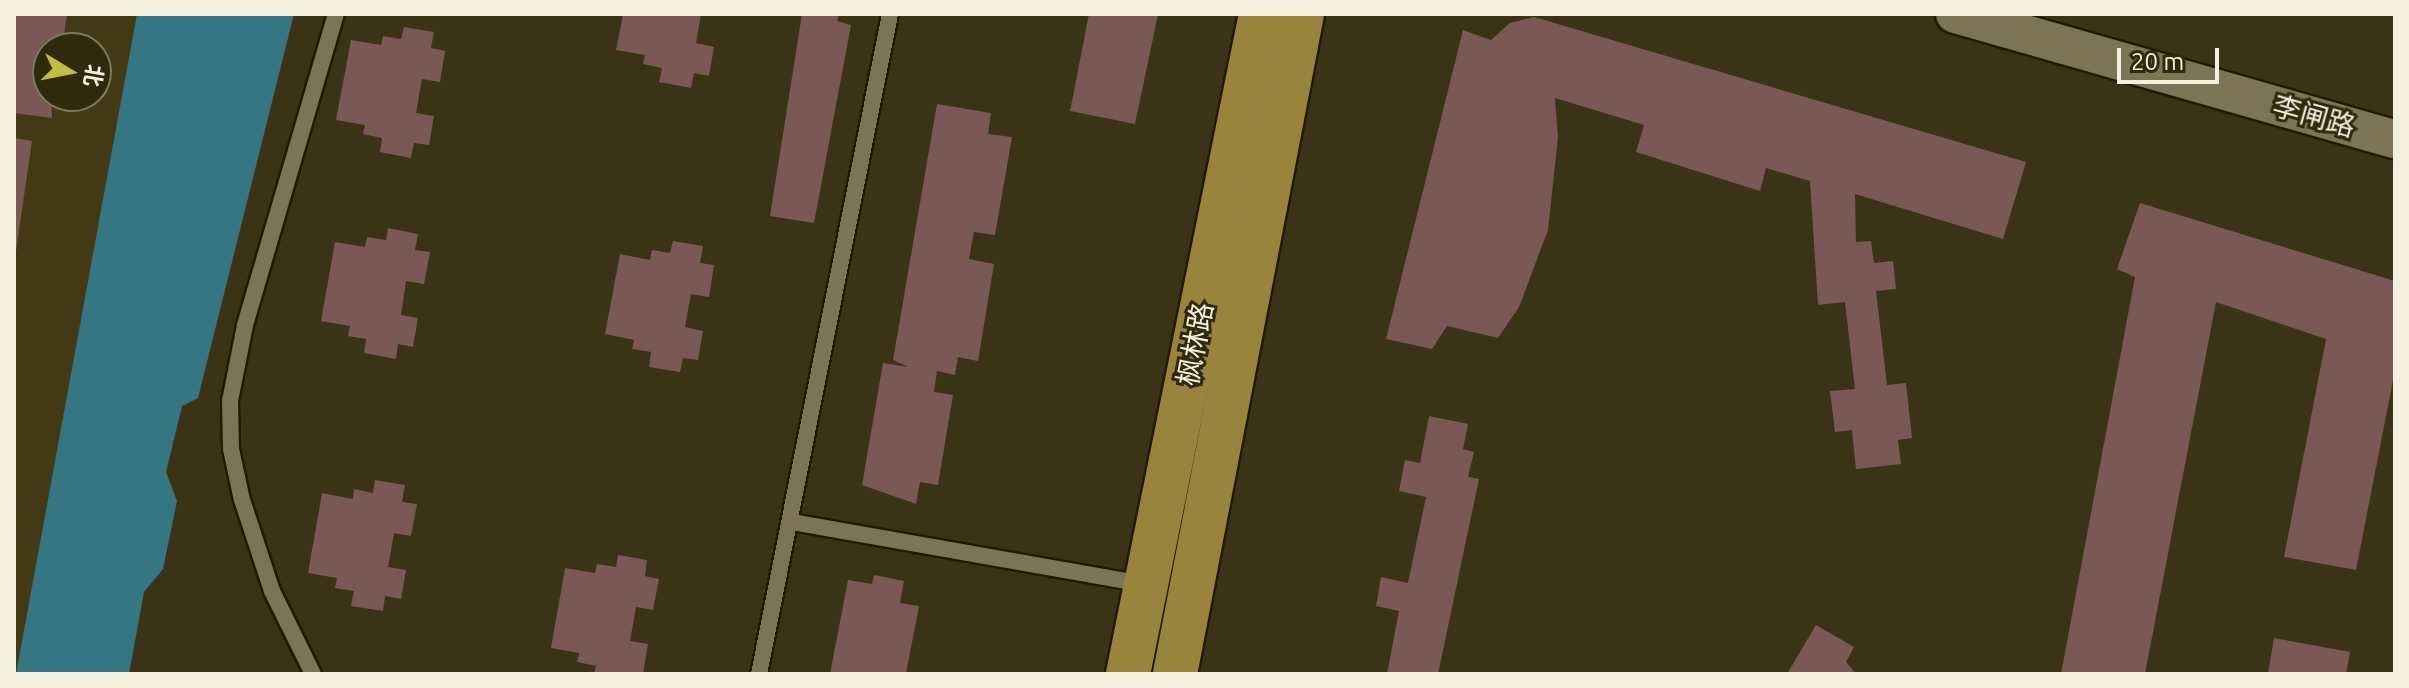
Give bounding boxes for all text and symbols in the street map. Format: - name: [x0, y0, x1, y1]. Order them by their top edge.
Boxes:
- north arrow: [32, 32, 112, 112]
- scale bar: [2121, 32, 2223, 82]
- text: 20 m: [2131, 48, 2184, 75]
- text: 北: [80, 63, 108, 89]
- street label: 李闸路: [2269, 88, 2359, 144]
- street label: 枫林路: [1170, 300, 1220, 388]

